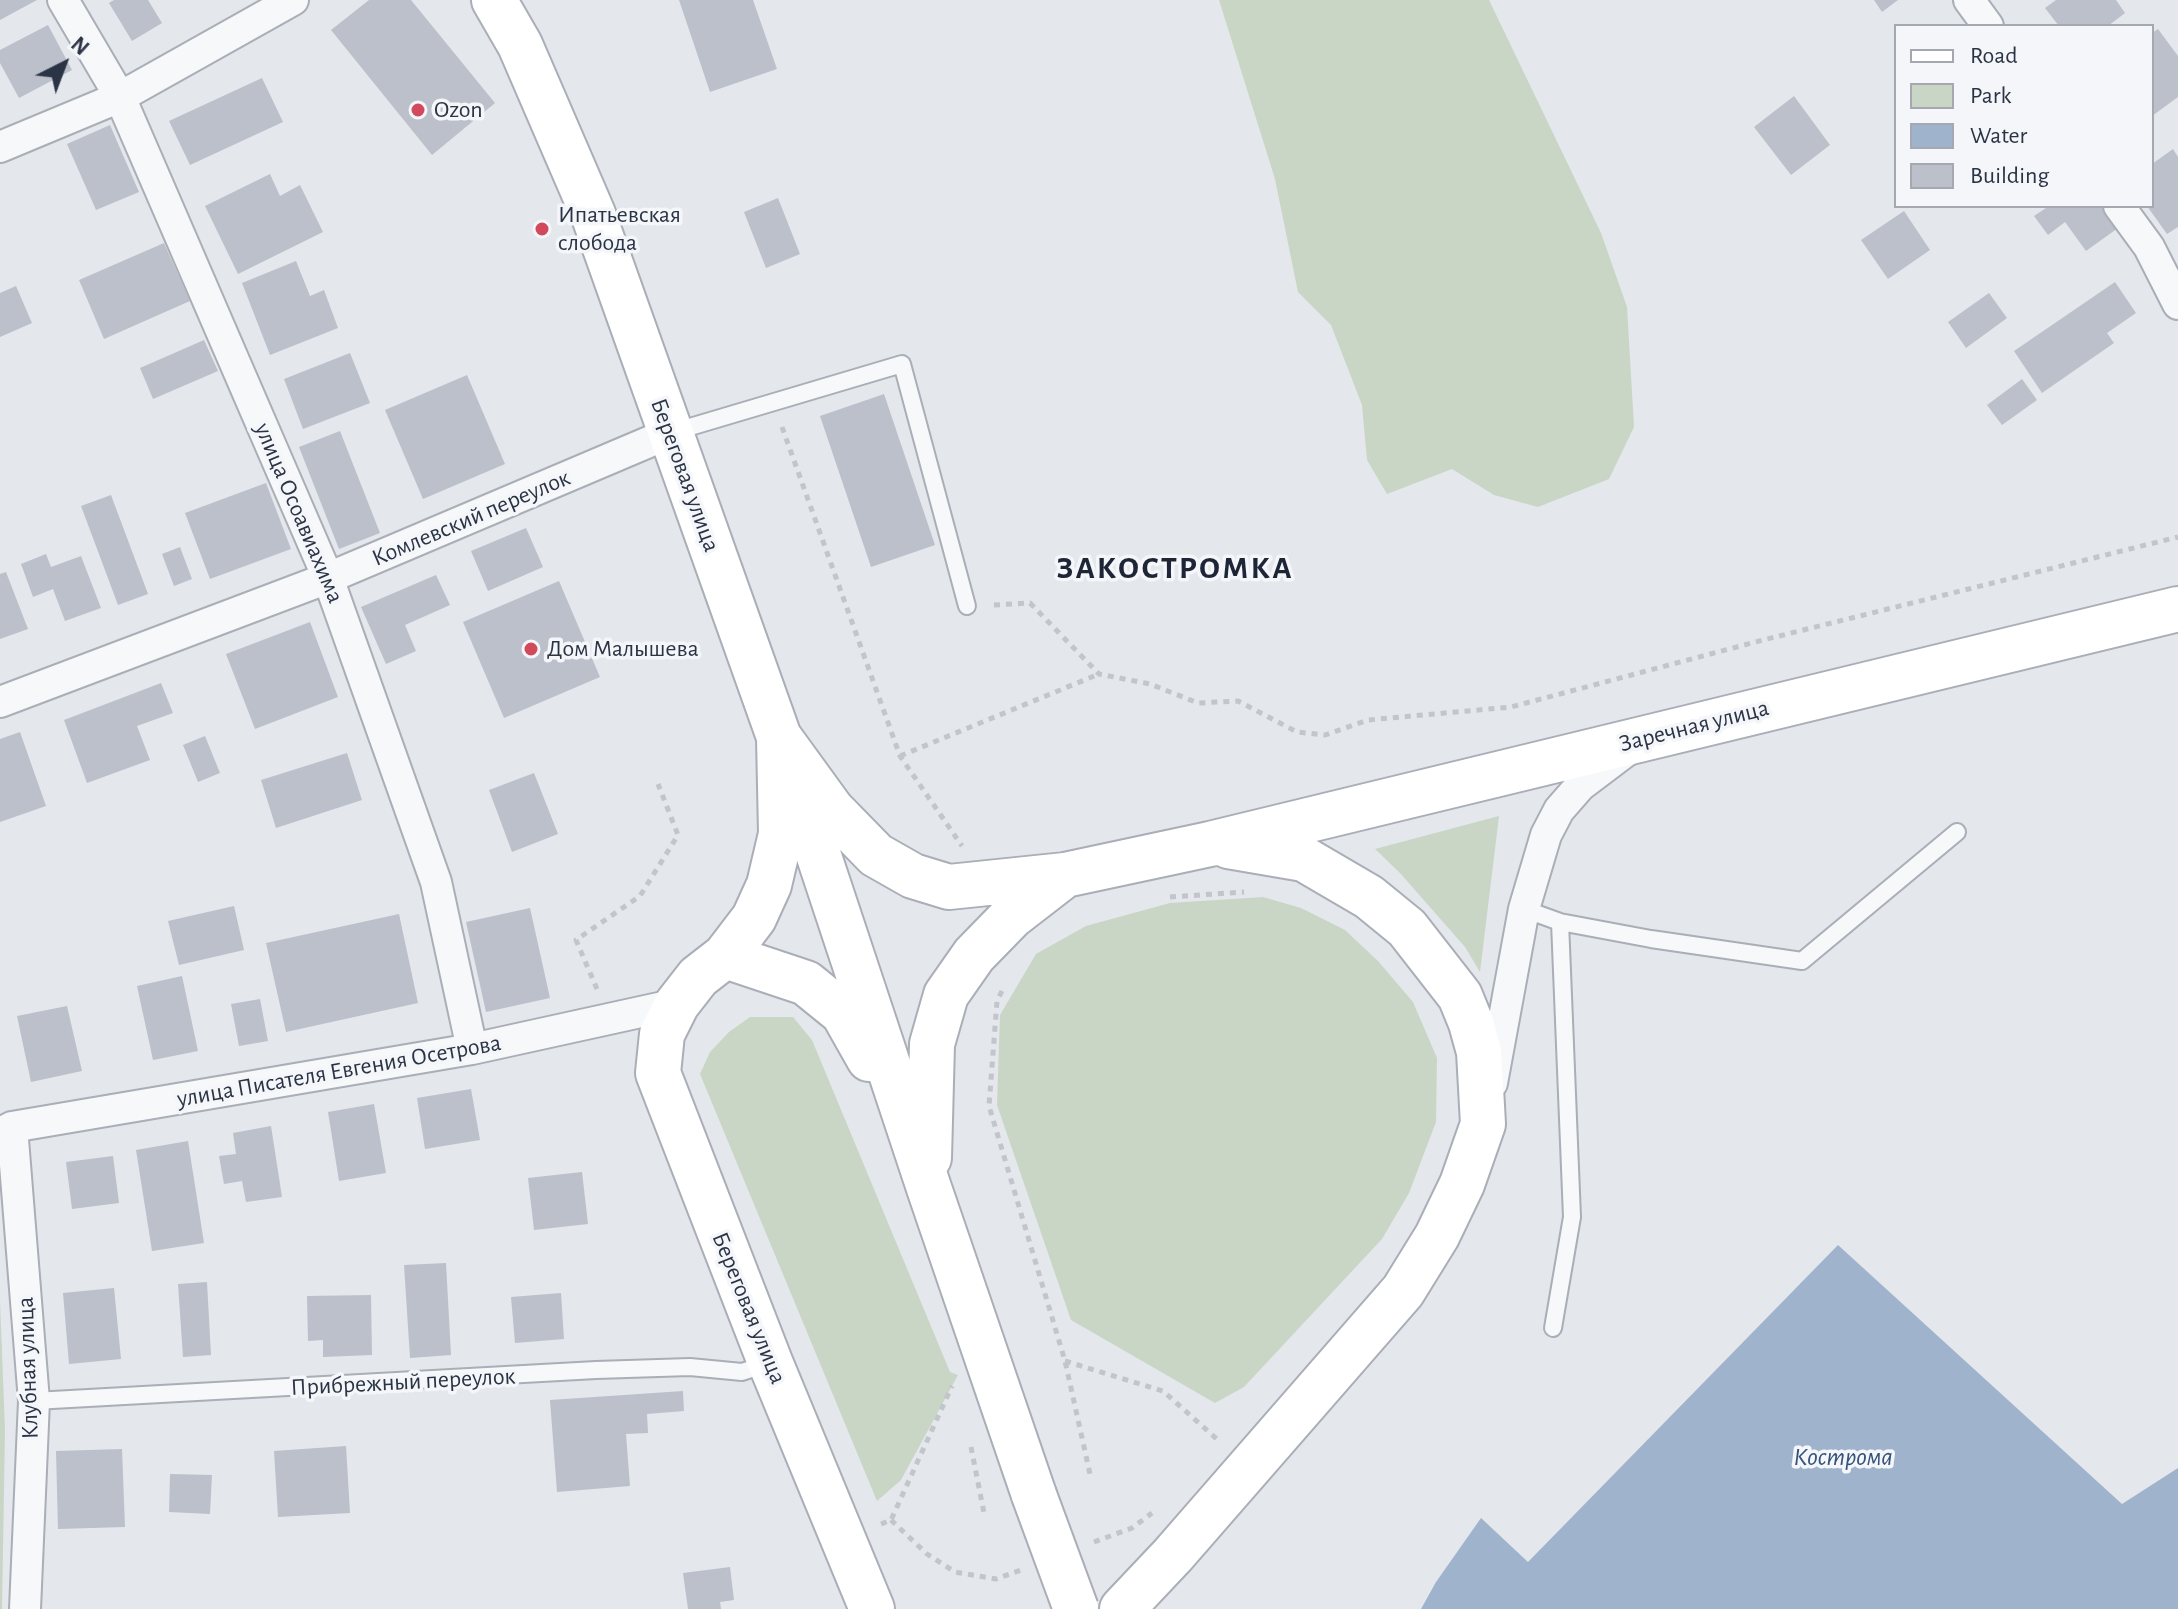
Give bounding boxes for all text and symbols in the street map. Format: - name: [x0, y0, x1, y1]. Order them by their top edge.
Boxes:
- north arrow: [24, 24, 104, 104]
- legend: [1894, 24, 2154, 208]
- text: N: [67, 33, 93, 59]
- text: Road: [1970, 44, 2018, 68]
- text: Park: [1970, 84, 2011, 108]
- place label: Ozon: [434, 96, 483, 124]
- marker: Ozon: [409, 101, 427, 119]
- text: Water: [1970, 124, 2027, 148]
- text: Building: [1970, 164, 2049, 188]
- place label: Ипатьевская слобода: [558, 201, 681, 257]
- marker: Ипатьевская слобода: [533, 220, 551, 238]
- street label: Береговая улица: [644, 394, 726, 556]
- street label: улица Осоавиахима: [248, 419, 350, 607]
- street label: Комлевский переулок: [367, 463, 575, 573]
- district label: ЗАКОСТРОМКА: [1056, 549, 1294, 587]
- place label: Дом Малышева: [547, 635, 699, 663]
- marker: Дом Малышева: [522, 640, 540, 658]
- street label: Заречная улица: [1616, 693, 1772, 759]
- street label: улица Писателя Евгения Осетрова: [175, 1028, 503, 1114]
- street label: Береговая улица: [705, 1228, 793, 1388]
- street label: Клубная улица: [11, 1296, 45, 1440]
- street label: Прибрежный переулок: [290, 1362, 516, 1402]
- water label: Кострома: [1793, 1441, 1893, 1473]

